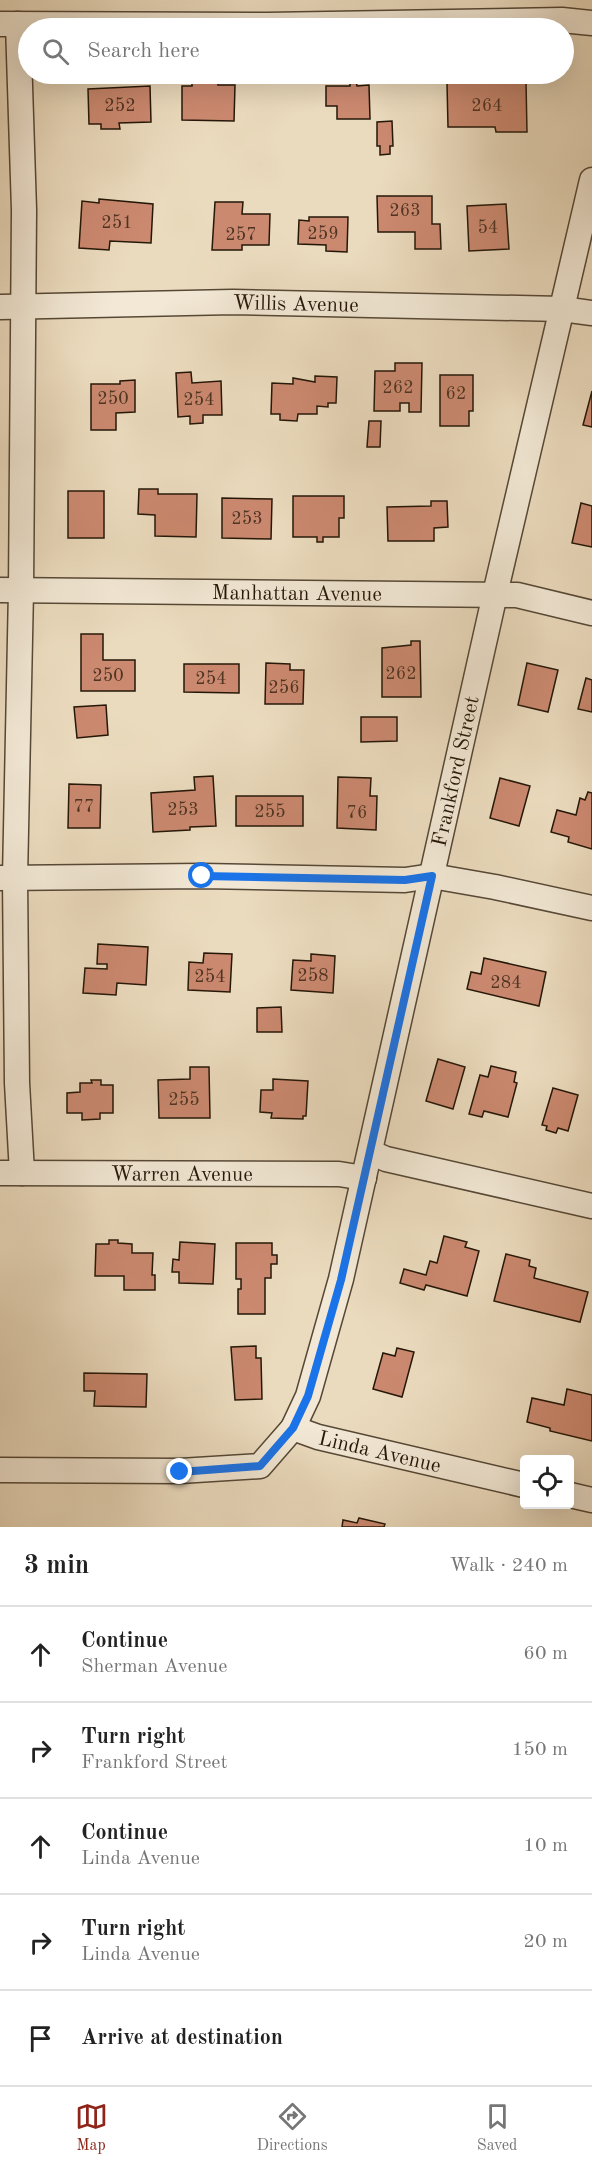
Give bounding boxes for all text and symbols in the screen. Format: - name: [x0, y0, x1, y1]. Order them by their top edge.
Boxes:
- search box: [18, 18, 574, 84]
- icon: search: [39, 35, 72, 68]
- text: Search here: [87, 40, 200, 62]
- house number: 252: [104, 97, 136, 115]
- house number: 264: [471, 97, 503, 115]
- house number: 263: [389, 202, 421, 220]
- house number: 251: [101, 214, 133, 232]
- house number: 54: [478, 219, 498, 237]
- house number: 259: [307, 225, 339, 243]
- house number: 257: [225, 226, 257, 244]
- street label: Willis Avenue: [233, 293, 359, 317]
- house number: 262: [382, 379, 414, 397]
- house number: 62: [446, 385, 466, 403]
- house number: 250: [97, 390, 129, 408]
- house number: 254: [183, 391, 215, 409]
- house number: 253: [231, 510, 263, 528]
- street label: Manhattan Avenue: [212, 583, 382, 606]
- house number: 262: [385, 665, 417, 683]
- house number: 250: [92, 667, 124, 685]
- house number: 254: [195, 670, 227, 688]
- house number: 256: [268, 679, 300, 697]
- street label: Frankford Street: [430, 694, 484, 849]
- house number: 77: [74, 798, 94, 816]
- house number: 253: [167, 801, 199, 819]
- house number: 255: [254, 803, 286, 821]
- house number: 76: [347, 804, 367, 822]
- route start: [188, 862, 214, 888]
- house number: 258: [297, 967, 329, 985]
- house number: 254: [194, 968, 226, 986]
- house number: 284: [490, 974, 522, 992]
- house number: 255: [168, 1091, 200, 1109]
- street label: Warren Avenue: [111, 1164, 253, 1186]
- street label: Linda Avenue: [316, 1428, 443, 1477]
- map controls: [520, 1455, 574, 1509]
- button: locate: [520, 1455, 574, 1509]
- route end: [166, 1458, 192, 1484]
- text: 3 min: [24, 1553, 89, 1579]
- text: Walk · 240 m: [449, 1556, 568, 1576]
- text: Continue: [81, 1630, 168, 1652]
- icon: ahead: [24, 1638, 57, 1671]
- text: 60 m: [523, 1644, 568, 1664]
- text: Sherman Avenue: [81, 1657, 227, 1677]
- text: Turn right: [81, 1726, 185, 1748]
- icon: right: [24, 1734, 57, 1767]
- text: 150 m: [512, 1740, 568, 1760]
- text: Frankford Street: [81, 1753, 228, 1773]
- text: Continue: [81, 1822, 168, 1844]
- icon: ahead: [24, 1830, 57, 1863]
- text: 10 m: [523, 1836, 568, 1856]
- text: Linda Avenue: [81, 1849, 200, 1869]
- text: Turn right: [81, 1918, 185, 1940]
- icon: right: [24, 1926, 57, 1959]
- text: 20 m: [523, 1932, 568, 1952]
- text: Linda Avenue: [81, 1945, 200, 1965]
- icon: arrive: [24, 2022, 57, 2055]
- text: Arrive at destination: [81, 2027, 283, 2049]
- tab: Map: [75, 2100, 108, 2156]
- tab: Directions: [257, 2100, 328, 2156]
- tab: Saved: [477, 2100, 517, 2156]

